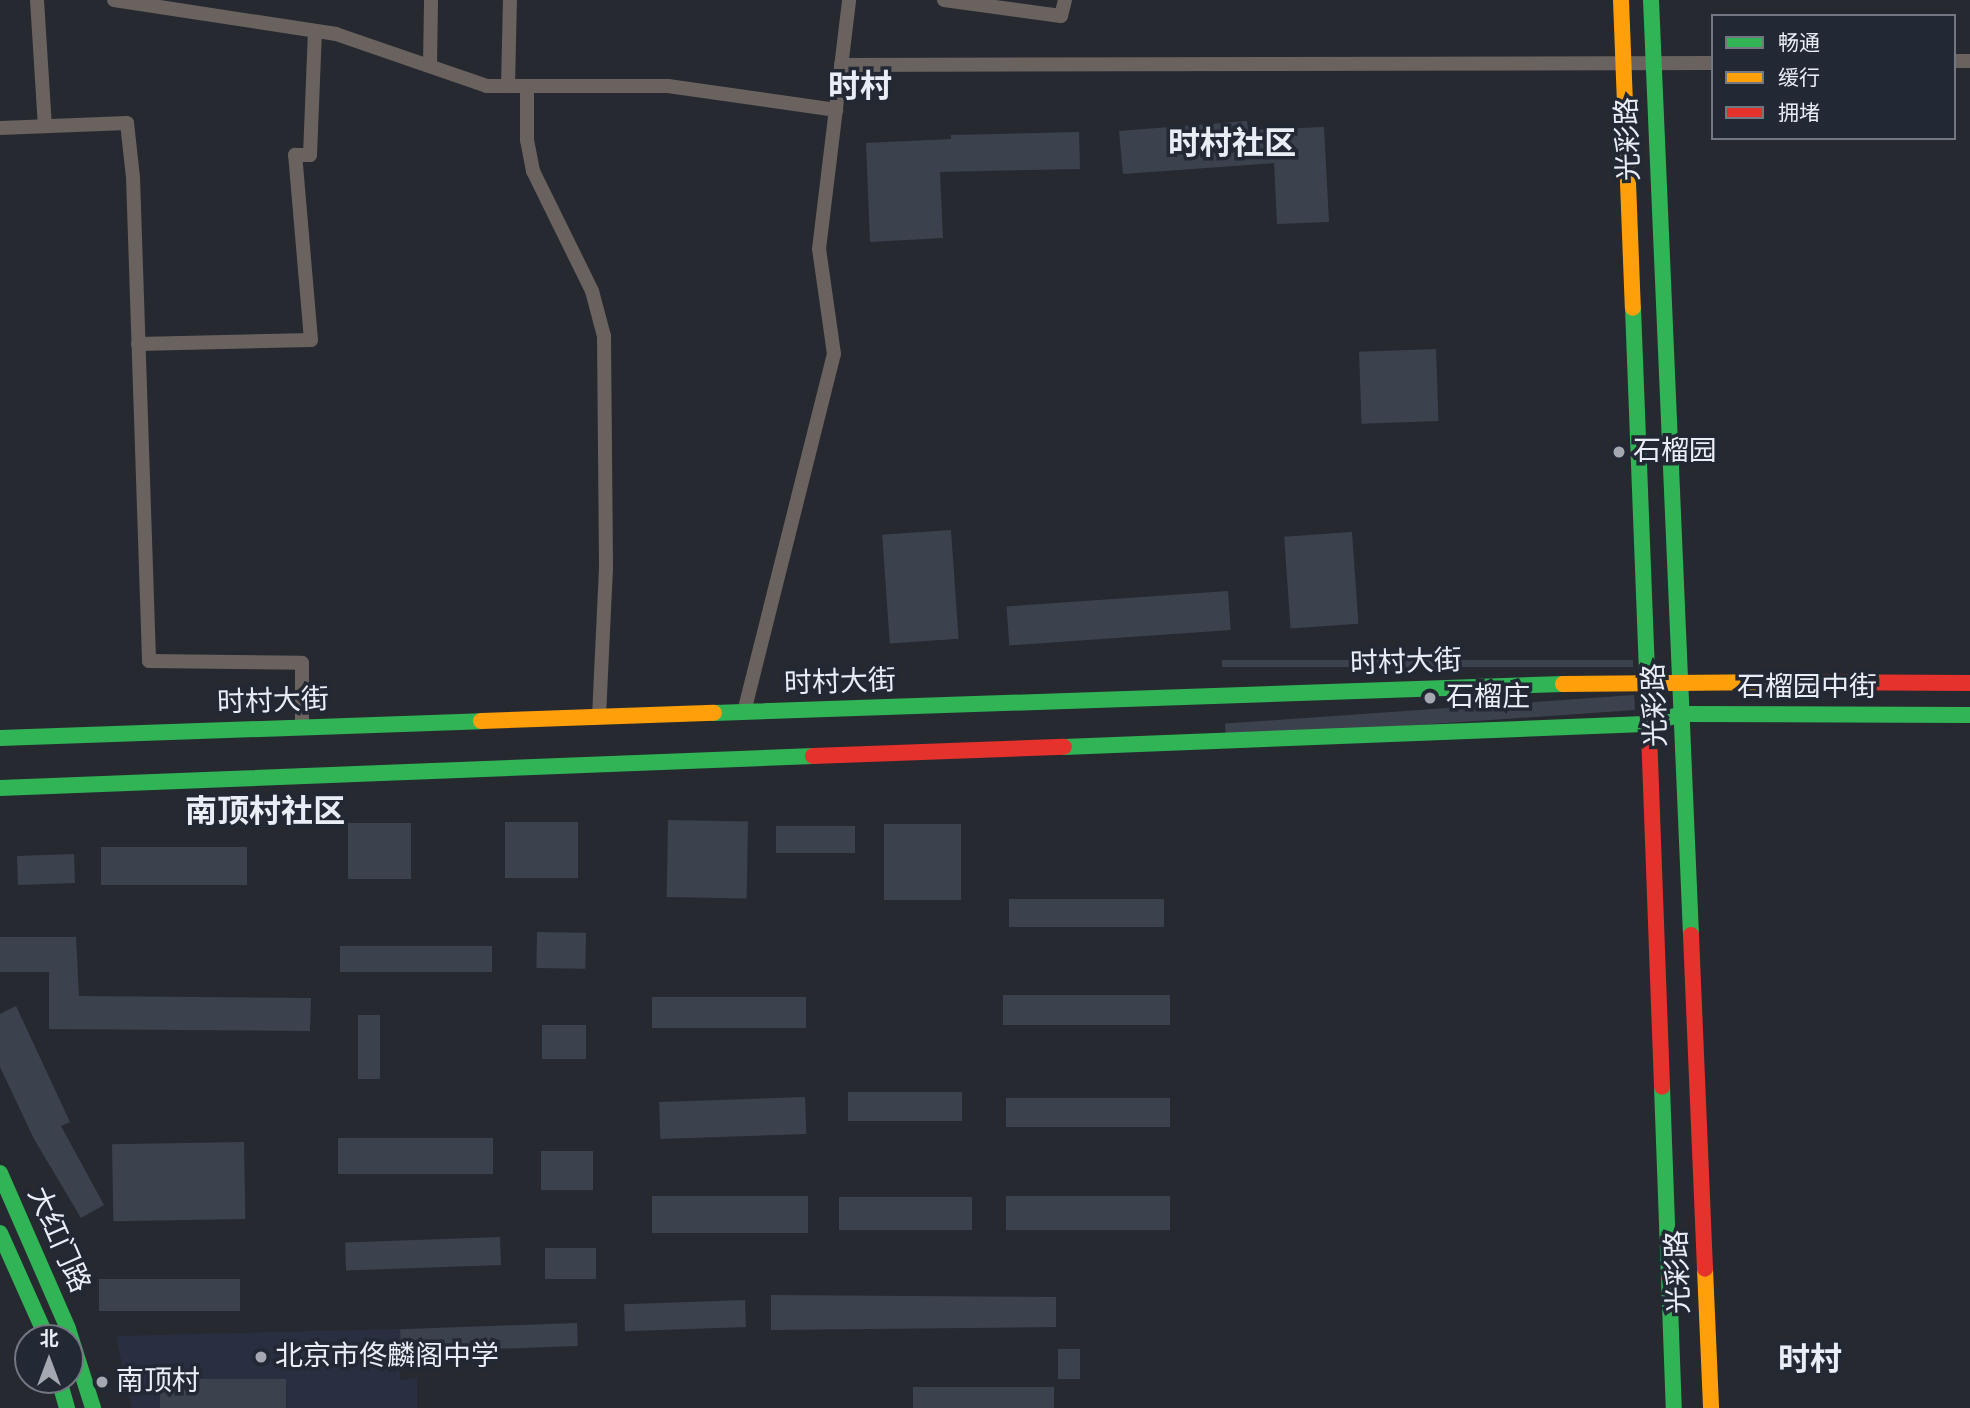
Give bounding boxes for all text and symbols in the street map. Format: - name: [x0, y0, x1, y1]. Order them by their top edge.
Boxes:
- legend: [1711, 14, 1956, 140]
- text: 畅通: [1778, 28, 1820, 60]
- text: 缓行: [1778, 63, 1820, 95]
- district label: 时村: [828, 69, 892, 107]
- street label: 光彩路: [1611, 96, 1647, 182]
- text: 拥堵: [1778, 98, 1820, 130]
- district label: 时村社区: [1168, 126, 1296, 164]
- place label: 石榴园: [1633, 435, 1717, 469]
- marker: 石榴园: [1611, 444, 1627, 460]
- street label: 时村大街: [1349, 644, 1463, 682]
- street label: 光彩路: [1638, 662, 1674, 748]
- street label: 时村大街: [783, 664, 897, 702]
- street label: 石榴园中街: [1737, 671, 1877, 705]
- place label: 石榴庄: [1446, 681, 1530, 715]
- street label: 时村大街: [216, 683, 330, 721]
- marker: 石榴庄: [1420, 688, 1440, 708]
- district label: 南顶村社区: [185, 794, 345, 832]
- street label: 大红门路: [20, 1182, 96, 1298]
- street label: 光彩路: [1661, 1229, 1697, 1315]
- north arrow: [14, 1324, 84, 1394]
- text: 北: [39, 1325, 59, 1354]
- place label: 北京市佟麟阁中学: [275, 1340, 499, 1374]
- district label: 时村: [1778, 1342, 1842, 1380]
- marker: 北京市佟麟阁中学: [253, 1349, 269, 1365]
- place label: 南顶村: [116, 1365, 200, 1399]
- marker: 南顶村: [94, 1374, 110, 1390]

